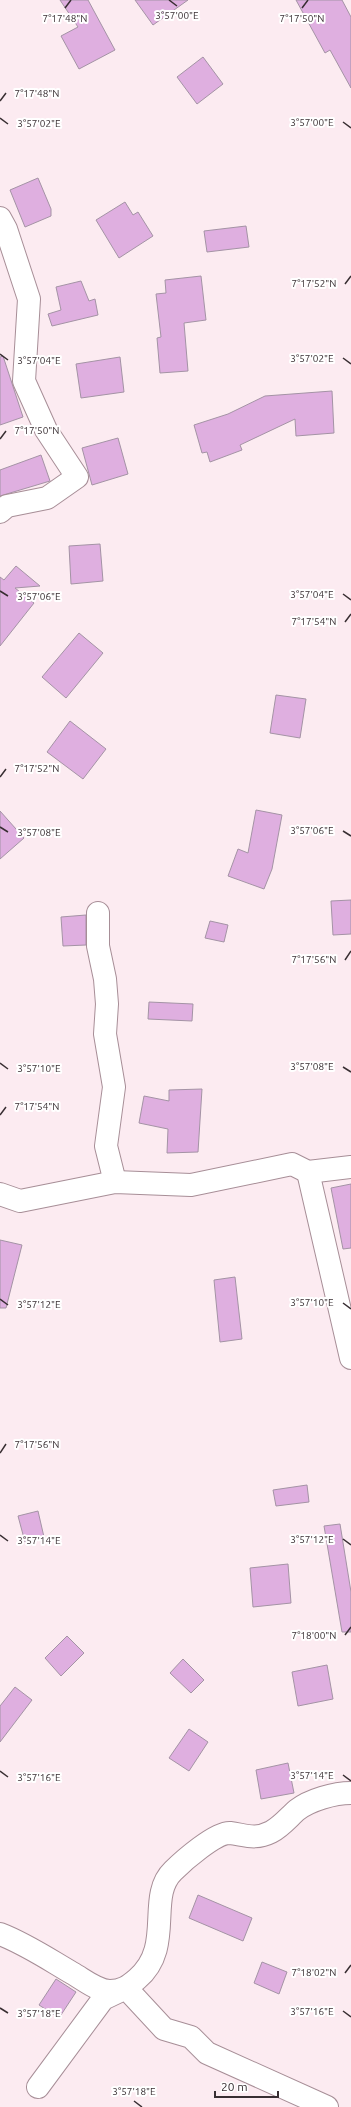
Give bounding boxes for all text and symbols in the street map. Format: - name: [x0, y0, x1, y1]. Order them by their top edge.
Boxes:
- text: 3°57'00"E: [155, 10, 199, 21]
- text: 7°17'48"N: [43, 13, 87, 24]
- text: 7°17'50"N: [280, 13, 324, 24]
- text: 7°17'48"N: [15, 88, 59, 99]
- text: 3°57'00"E: [290, 117, 334, 128]
- text: 3°57'02"E: [17, 118, 61, 129]
- text: 7°17'52"N: [292, 278, 336, 289]
- text: 3°57'02"E: [290, 353, 334, 364]
- text: 3°57'04"E: [17, 355, 61, 366]
- text: 7°17'50"N: [15, 425, 59, 436]
- text: 3°57'04"E: [290, 589, 334, 600]
- text: 3°57'06"E: [17, 591, 61, 602]
- text: 7°17'54"N: [292, 616, 336, 627]
- text: 7°17'52"N: [15, 763, 59, 774]
- text: 3°57'06"E: [290, 825, 334, 836]
- text: 3°57'08"E: [17, 827, 61, 838]
- text: 7°17'56"N: [292, 954, 336, 965]
- text: 3°57'08"E: [290, 1061, 334, 1072]
- text: 3°57'10"E: [17, 1063, 61, 1074]
- text: 7°17'54"N: [15, 1101, 59, 1112]
- text: 3°57'10"E: [290, 1297, 334, 1308]
- text: 3°57'12"E: [17, 1299, 61, 1310]
- text: 7°17'56"N: [15, 1439, 59, 1450]
- text: 3°57'12"E: [290, 1534, 334, 1545]
- text: 3°57'14"E: [17, 1535, 61, 1546]
- text: 7°18'00"N: [292, 1630, 336, 1641]
- text: 3°57'14"E: [290, 1770, 334, 1781]
- text: 3°57'16"E: [17, 1772, 61, 1783]
- text: 7°18'02"N: [292, 1967, 336, 1978]
- text: 3°57'16"E: [290, 2006, 334, 2017]
- text: 3°57'18"E: [17, 2008, 61, 2019]
- scale bar: [215, 2073, 278, 2099]
- text: 20 m: [221, 2080, 248, 2093]
- text: 3°57'18"E: [112, 2086, 156, 2097]

